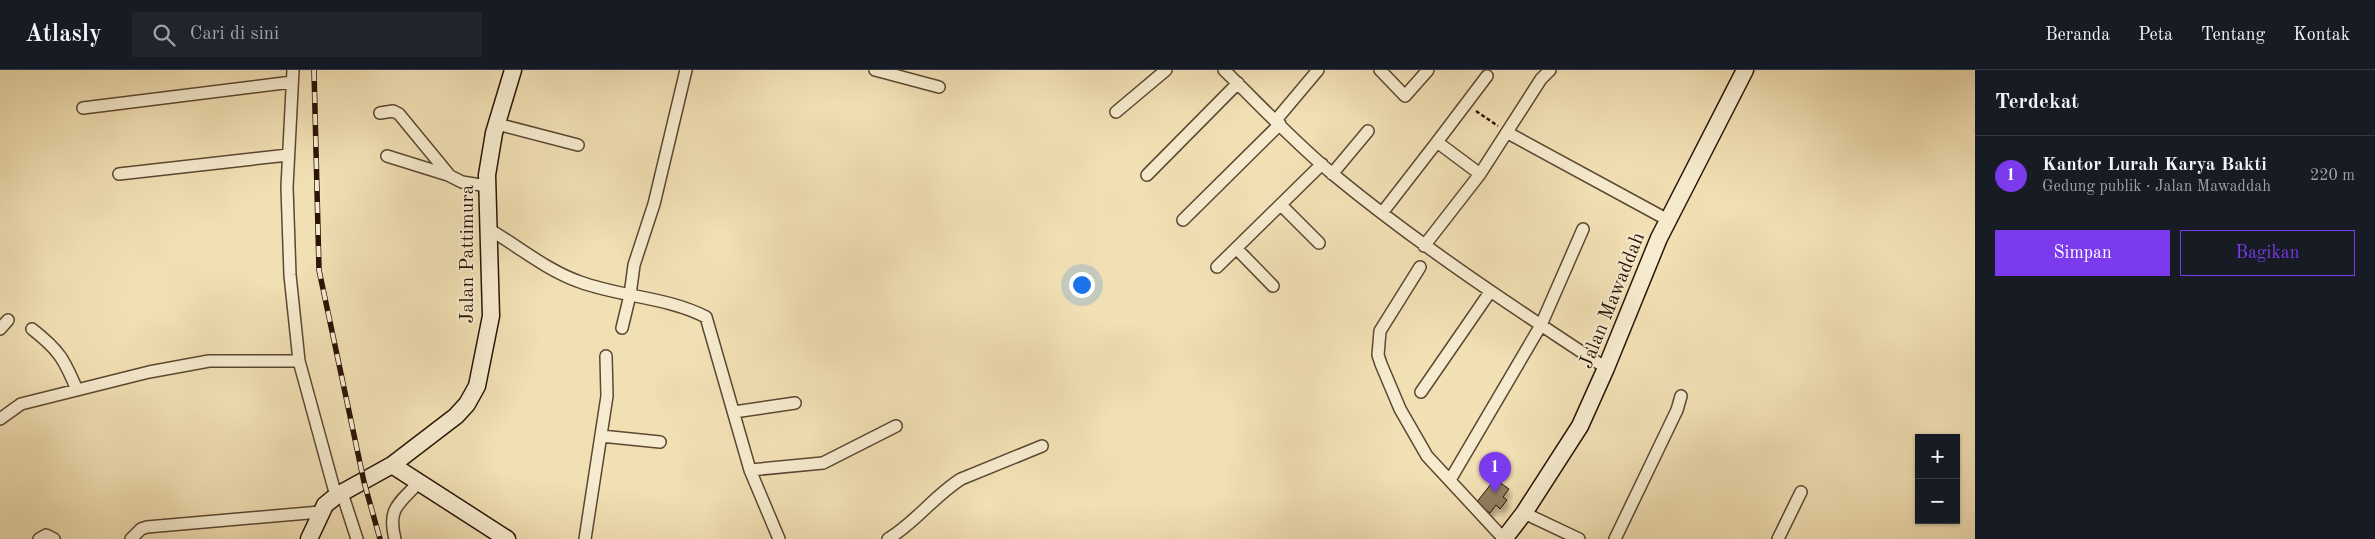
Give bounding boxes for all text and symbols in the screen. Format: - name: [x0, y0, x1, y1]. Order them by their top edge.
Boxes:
- search box: [132, 12, 482, 57]
- icon: search: [150, 21, 178, 49]
- text: Atlasly: [25, 23, 102, 47]
- text: Cari di sini: [190, 25, 279, 44]
- text: Beranda: [2045, 26, 2110, 44]
- text: Peta: [2138, 26, 2173, 44]
- text: Tentang: [2201, 26, 2265, 44]
- text: Kontak: [2293, 26, 2350, 44]
- text: Terdekat: [1995, 92, 2079, 113]
- text: Kantor Lurah Karya Bakti: [2042, 156, 2267, 175]
- text: 1: [2006, 168, 2016, 184]
- text: 220 m: [2310, 168, 2355, 184]
- text: Gedung publik · Jalan Mawaddah: [2042, 179, 2271, 195]
- street label: Jalan Pattimura: [458, 184, 478, 324]
- street label: Jalan Mawaddah: [1576, 230, 1649, 372]
- button: Simpan: [1995, 230, 2170, 276]
- button: Bagikan: [2180, 230, 2355, 276]
- your location: [1069, 272, 1095, 298]
- map controls: [1915, 434, 1960, 524]
- button: +: [1915, 434, 1960, 479]
- pin: 1: [1479, 452, 1511, 493]
- button: −: [1915, 479, 1960, 524]

